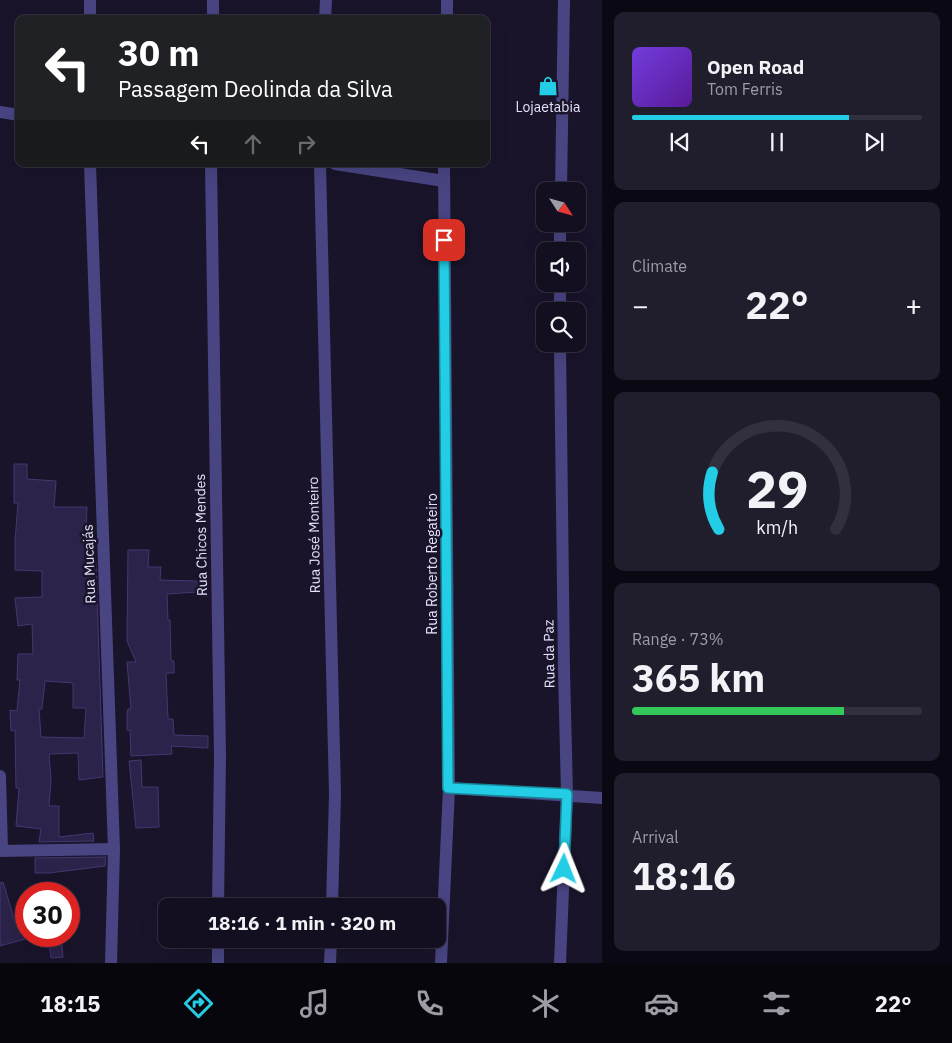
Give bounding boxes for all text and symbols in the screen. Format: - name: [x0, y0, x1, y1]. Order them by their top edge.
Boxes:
- text: 30 m: [118, 30, 200, 76]
- icon: left: [35, 35, 100, 100]
- text: Open Road: [707, 55, 804, 79]
- text: Passagem Deolinda da Silva: [118, 74, 393, 103]
- shop icon: Lojaetabia: [537, 75, 559, 97]
- text: Tom Ferris: [707, 79, 783, 99]
- place label: Lojaetabia: [516, 98, 581, 116]
- icon: previous: [666, 128, 694, 156]
- icon: pause: [763, 128, 791, 156]
- icon: next: [860, 128, 888, 156]
- icon: left: [186, 130, 214, 158]
- icon: ahead: [239, 130, 267, 158]
- icon: right: [292, 130, 320, 158]
- north arrow: [536, 182, 586, 232]
- map controls: [536, 182, 586, 352]
- pin: [423, 219, 465, 261]
- icon: arrive: [430, 226, 458, 254]
- button: sound: [536, 242, 586, 292]
- text: Climate: [632, 256, 687, 276]
- text: 22°: [745, 280, 809, 329]
- text: −: [632, 287, 649, 324]
- text: +: [905, 287, 922, 324]
- button: search: [536, 302, 586, 352]
- text: 29: [746, 455, 808, 522]
- street label: Rua Chicos Mendes: [191, 473, 211, 596]
- street label: Rua José Monteiro: [304, 476, 324, 593]
- street label: Rua Roberto Regateiro: [423, 493, 441, 635]
- text: km/h: [756, 516, 798, 539]
- street label: Rua Mucajás: [79, 524, 99, 604]
- street label: Rua da Paz: [539, 619, 559, 689]
- text: Range · 73%: [632, 629, 724, 649]
- text: 365 km: [632, 653, 765, 702]
- text: Arrival: [632, 827, 679, 847]
- position arrow: [537, 842, 589, 894]
- text: 18:16: [632, 851, 736, 900]
- speed limit sign: 30: [15, 882, 80, 947]
- text: 18:16 · 1 min · 320 m: [208, 911, 396, 935]
- icon: directions: [181, 986, 216, 1021]
- icon: music: [297, 986, 332, 1021]
- icon: phone: [412, 986, 447, 1021]
- icon: climate: [528, 986, 563, 1021]
- icon: car: [644, 986, 679, 1021]
- icon: filters: [759, 986, 794, 1021]
- text: 18:15: [40, 989, 100, 1018]
- text: 22°: [875, 989, 912, 1018]

